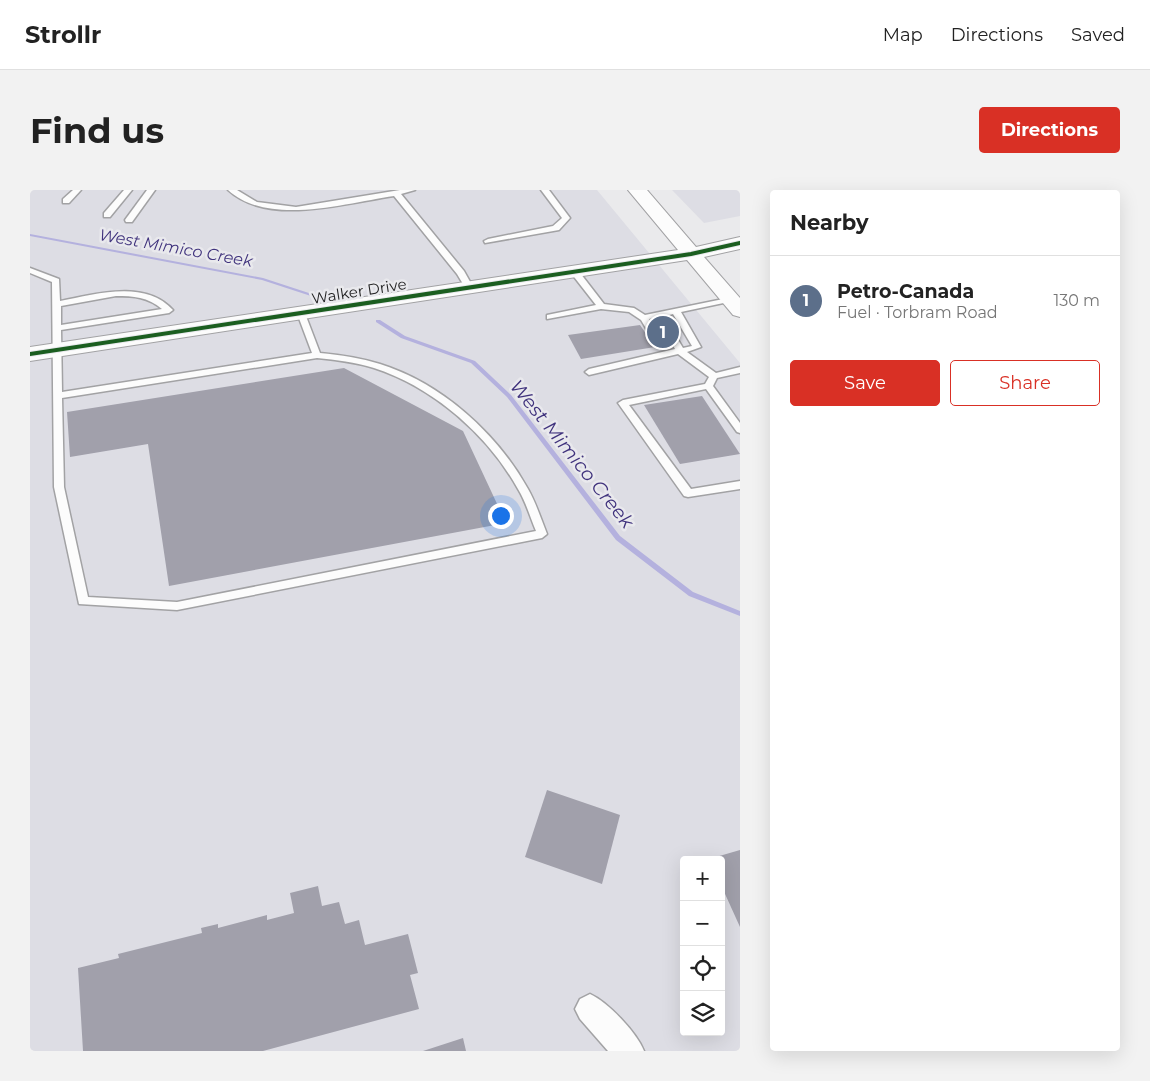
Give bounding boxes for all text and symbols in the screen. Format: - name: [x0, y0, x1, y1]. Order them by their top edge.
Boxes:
- text: Strollr: [25, 20, 101, 49]
- text: Map: [883, 24, 923, 46]
- text: Directions: [951, 24, 1043, 46]
- text: Saved: [1071, 24, 1125, 46]
- button: Directions: [979, 107, 1120, 153]
- text: Find us: [30, 109, 164, 152]
- text: Nearby: [790, 210, 869, 235]
- water label: West Mimico Creek: [98, 225, 256, 271]
- street label: Walker Drive: [310, 274, 408, 308]
- text: Petro-Canada: [837, 280, 974, 303]
- text: 1: [803, 291, 809, 310]
- text: 130 m: [1053, 291, 1100, 310]
- text: Fuel · Torbram Road: [837, 303, 998, 322]
- pin: 1: [647, 313, 679, 351]
- button: Save: [790, 360, 940, 406]
- button: Share: [950, 360, 1100, 406]
- water label: West Mimico Creek: [505, 375, 639, 533]
- your location: [488, 503, 514, 529]
- map controls: [680, 856, 725, 1036]
- button: +: [680, 856, 725, 901]
- button: −: [680, 901, 725, 946]
- button: locate: [680, 946, 725, 991]
- button: layers: [680, 991, 725, 1036]

